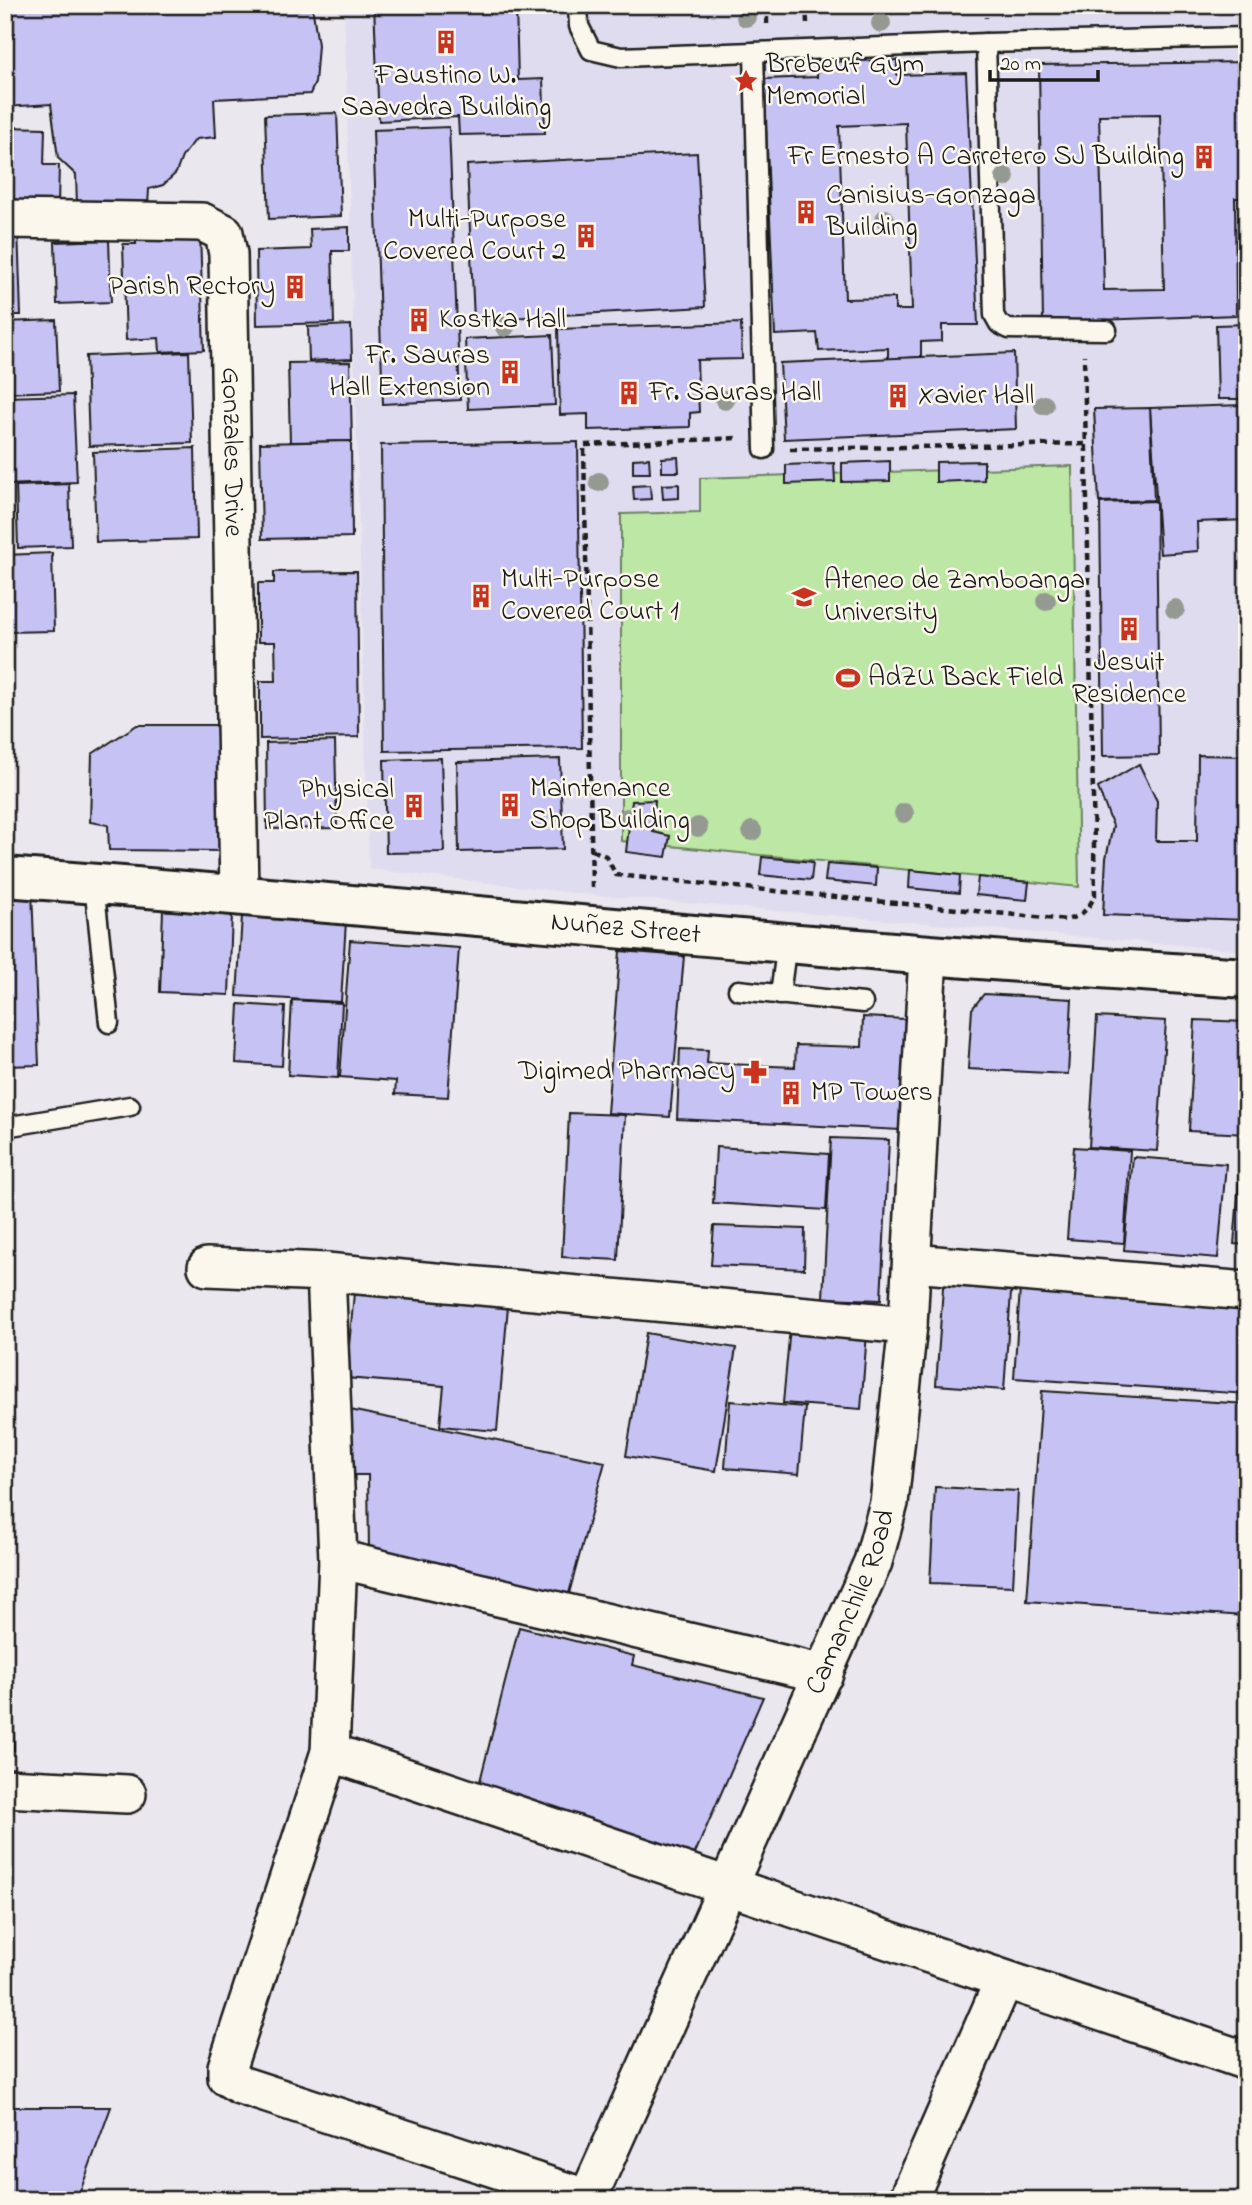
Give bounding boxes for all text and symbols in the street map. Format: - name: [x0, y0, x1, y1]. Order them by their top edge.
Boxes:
- building icon: Faustino W. Saavedra Building: [432, 28, 460, 56]
- scale bar: [990, 38, 1098, 82]
- place label: Brebeuf Gym Memorial: [765, 45, 924, 118]
- text: 20 m: [1000, 50, 1041, 80]
- place label: Faustino W. Saavedra Building: [341, 56, 551, 129]
- place icon: Brebeuf Gym Memorial: [732, 67, 760, 95]
- place label: Fr Ernesto A Carretero SJ Building: [787, 137, 1184, 178]
- building icon: Fr Ernesto A Carretero SJ Building: [1190, 143, 1218, 171]
- place label: Canisius-Gonzaga Building: [825, 176, 1036, 249]
- building icon: Canisius-Gonzaga Building: [792, 198, 820, 226]
- place label: Multi-Purpose Covered Court 2: [383, 200, 566, 273]
- building icon: Multi-Purpose Covered Court 2: [572, 222, 600, 250]
- place label: Parish Rectory: [108, 267, 275, 308]
- building icon: Parish Rectory: [281, 273, 309, 301]
- place label: Kostka Hall: [439, 300, 566, 341]
- building icon: Kostka Hall: [405, 306, 433, 334]
- place label: Fr. Sauras Hall Extension: [329, 336, 490, 409]
- building icon: Fr. Sauras Hall Extension: [496, 358, 524, 386]
- street label: Gonzales Drive: [209, 367, 253, 538]
- place label: Fr. Sauras Hall: [648, 373, 821, 414]
- place label: Xavier Hall: [918, 376, 1034, 417]
- building icon: Fr. Sauras Hall: [615, 379, 643, 407]
- building icon: Xavier Hall: [884, 382, 912, 410]
- place label: Multi-Purpose Covered Court 1: [501, 560, 679, 633]
- place label: Ateneo de Zamboanga University: [824, 561, 1085, 634]
- building icon: Multi-Purpose Covered Court 1: [467, 582, 495, 610]
- school or university icon: Ateneo de Zamboanga University: [790, 583, 818, 611]
- building icon: Jesuit Residence: [1115, 615, 1143, 643]
- place label: Jesuit Residence: [1072, 643, 1187, 716]
- place label: AdZU Back Field: [868, 658, 1064, 699]
- sports icon: AdZU Back Field: [834, 664, 862, 692]
- place label: Maintenance Shop Building: [530, 769, 690, 842]
- place label: Physical Plant Office: [265, 770, 394, 843]
- building icon: Maintenance Shop Building: [496, 791, 524, 819]
- building icon: Physical Plant Office: [400, 792, 428, 820]
- street label: Nuñez Street: [549, 902, 703, 956]
- place label: Digimed Pharmacy: [517, 1052, 735, 1093]
- pharmacy icon: Digimed Pharmacy: [741, 1058, 769, 1086]
- place label: MP Towers: [811, 1073, 933, 1114]
- building icon: MP Towers: [777, 1079, 805, 1107]
- street label: Camanchile Road: [795, 1505, 907, 1702]

